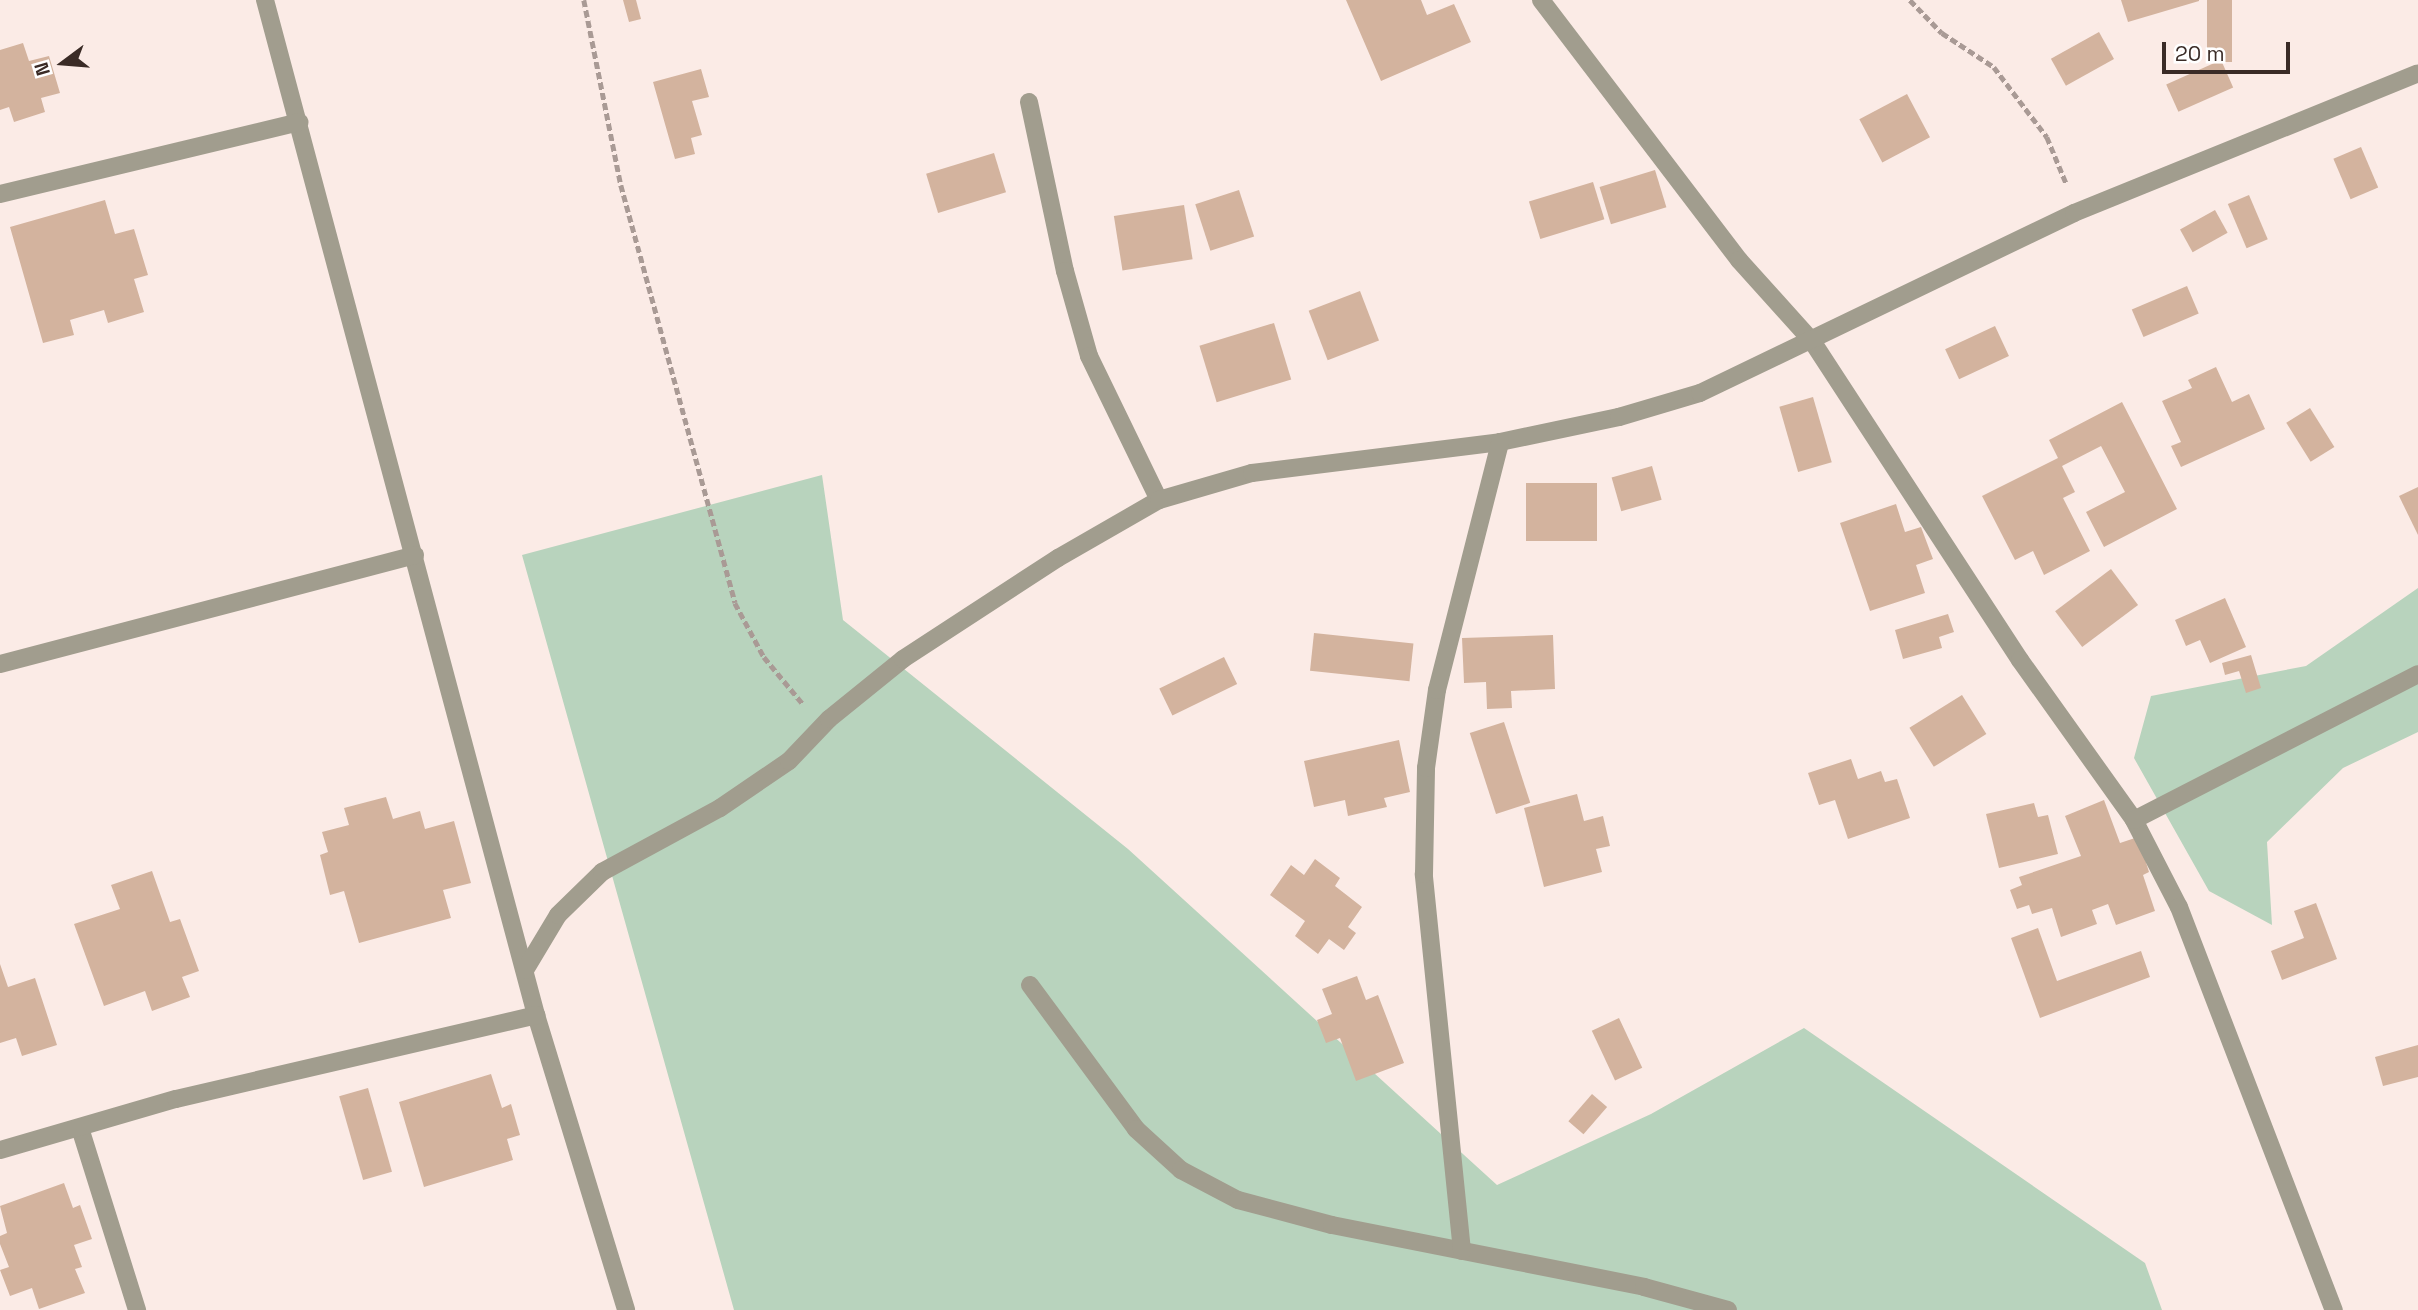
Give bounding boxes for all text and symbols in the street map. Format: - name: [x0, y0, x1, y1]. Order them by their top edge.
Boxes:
- north arrow: [28, 28, 98, 98]
- scale bar: [2166, 28, 2294, 72]
- text: 20 m: [2175, 40, 2225, 67]
- text: N: [29, 59, 56, 78]

